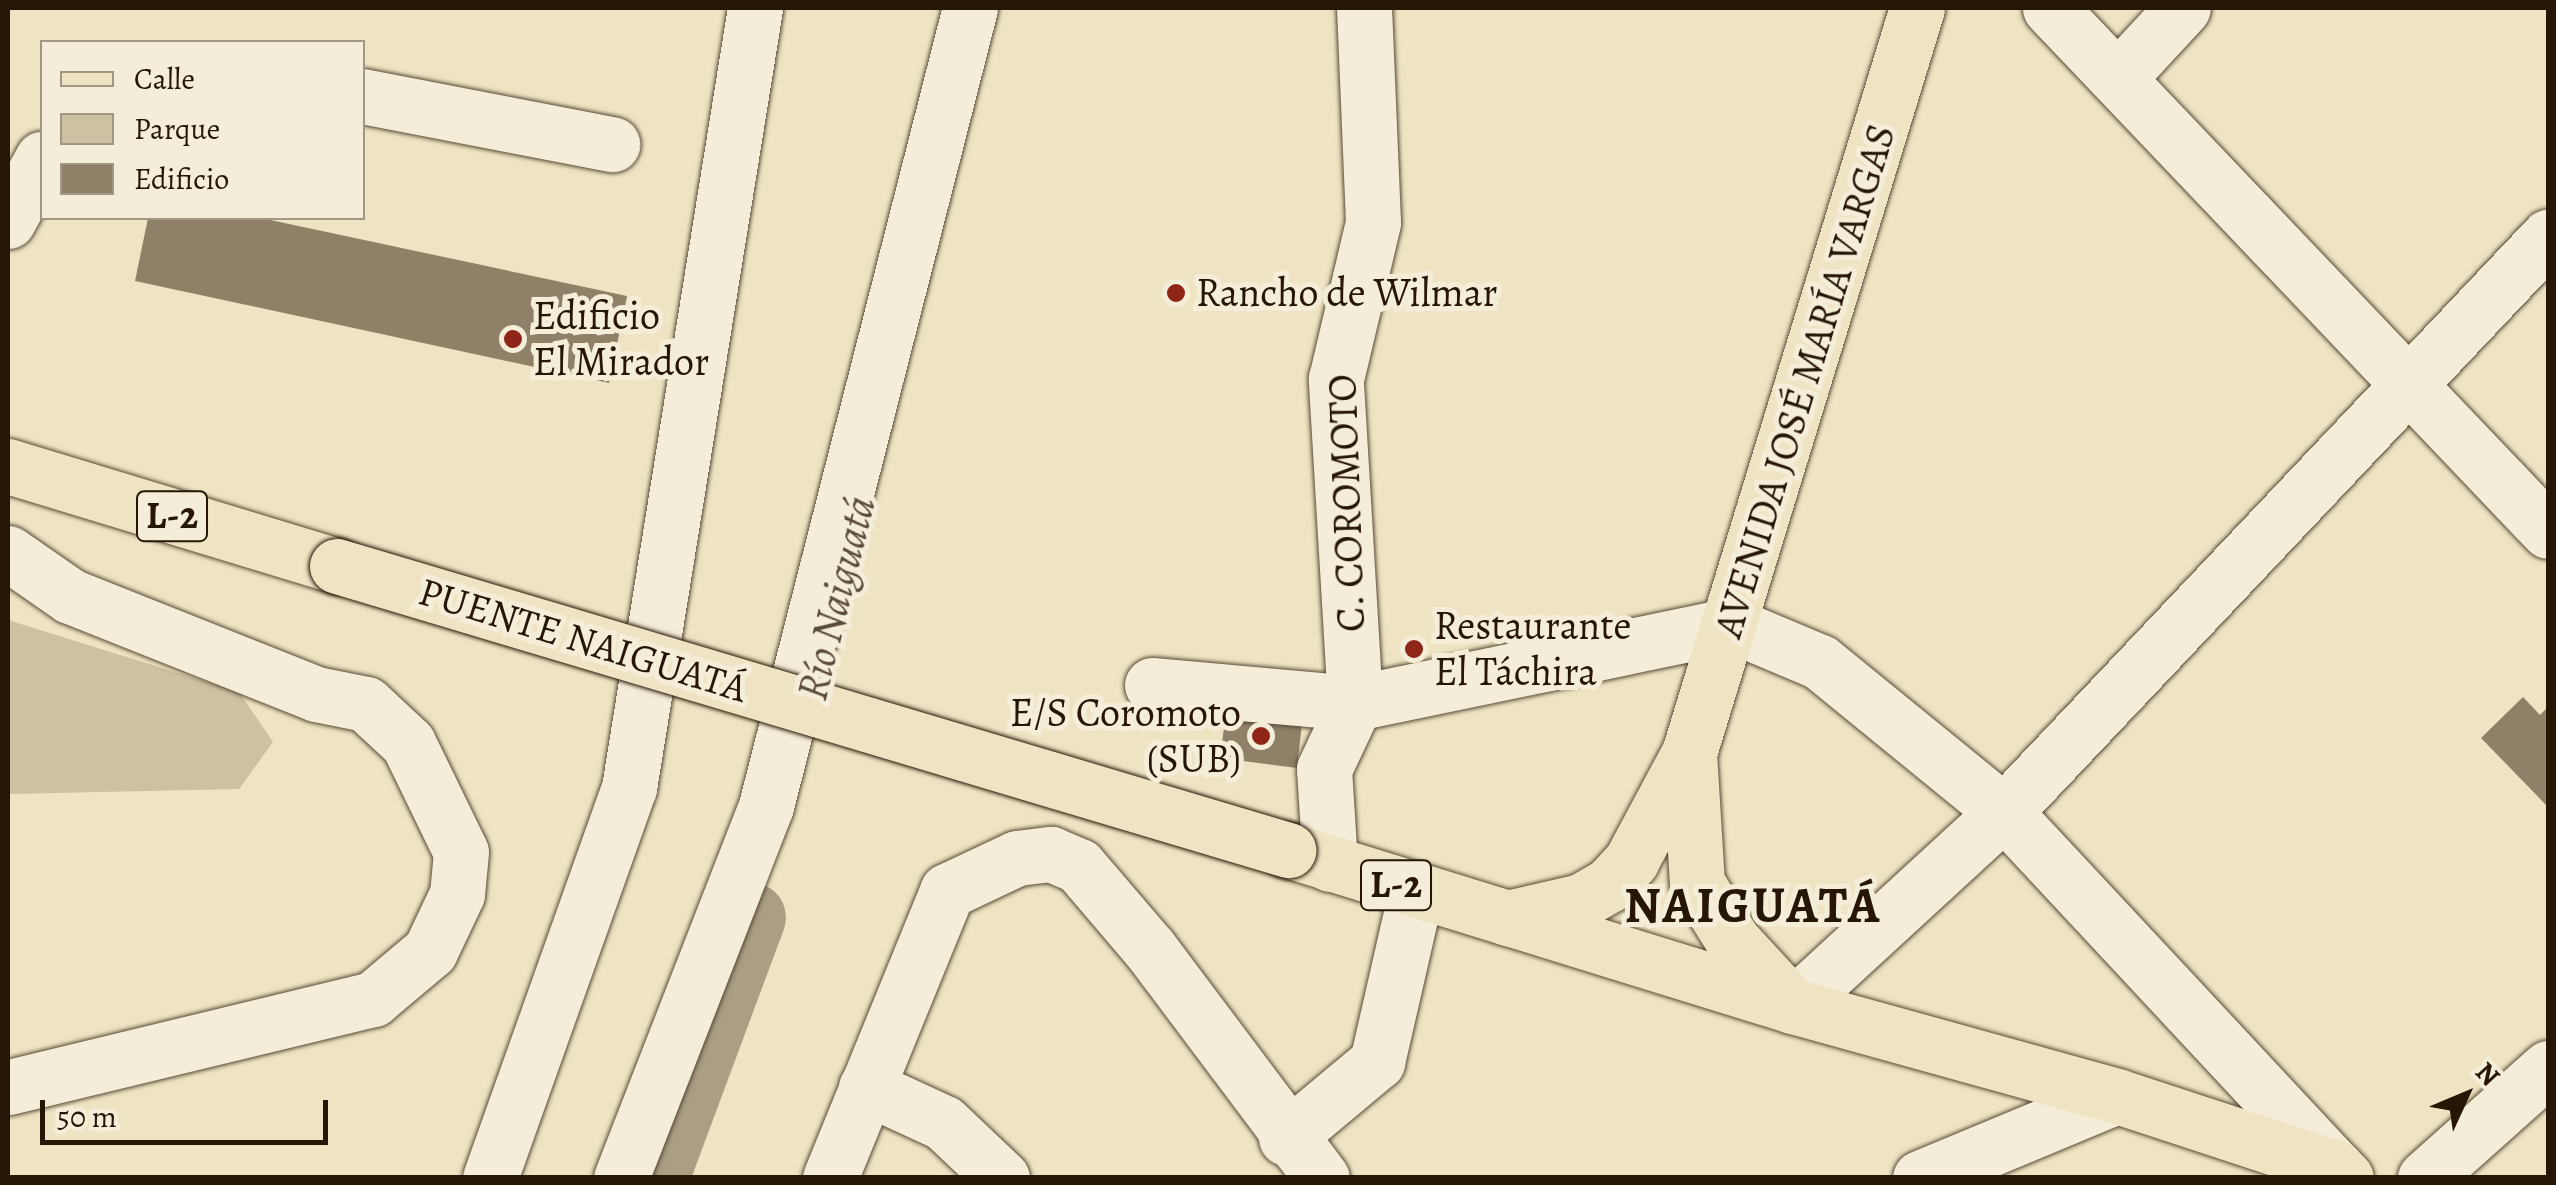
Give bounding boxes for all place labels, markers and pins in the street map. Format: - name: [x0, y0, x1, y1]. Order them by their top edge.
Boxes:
- place label: Rancho de Wilmar: [1196, 269, 1498, 317]
- marker: Rancho de Wilmar: [1165, 282, 1187, 304]
- place label: Edificio El Mirador: [533, 292, 709, 386]
- marker: Edificio El Mirador: [502, 328, 524, 350]
- place label: Restaurante El Táchira: [1434, 602, 1631, 696]
- marker: Restaurante El Táchira: [1403, 638, 1425, 660]
- place label: E/S Coromoto (SUB): [1010, 689, 1241, 783]
- marker: E/S Coromoto (SUB): [1250, 725, 1272, 747]

